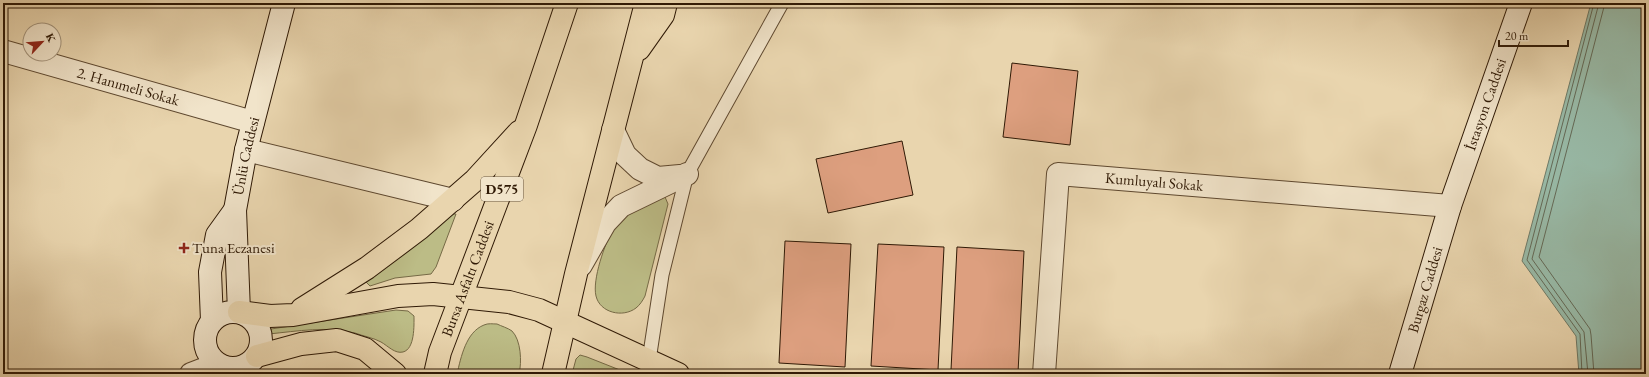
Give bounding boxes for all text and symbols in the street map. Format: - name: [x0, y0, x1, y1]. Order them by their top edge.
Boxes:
- north arrow: [22, 22, 62, 62]
- scale bar: [1499, 22, 1568, 48]
- text: 20 m: [1505, 28, 1529, 44]
- text: K: [43, 31, 59, 45]
- street label: İstasyon Caddesi: [1460, 55, 1510, 153]
- street label: 2. Hanımeli Sokak: [75, 62, 182, 110]
- street label: Ünlü Caddesi: [228, 114, 263, 197]
- street label: Kumluyalı Sokak: [1104, 168, 1205, 195]
- road number: D575: [481, 177, 523, 201]
- street label: Bursa Asfaltı Caddesi: [437, 218, 498, 339]
- place label: Tuna Eczanesi: [192, 238, 275, 257]
- marker: Tuna Eczanesi: [179, 243, 189, 253]
- street label: Burgaz Caddesi: [1403, 244, 1446, 335]

